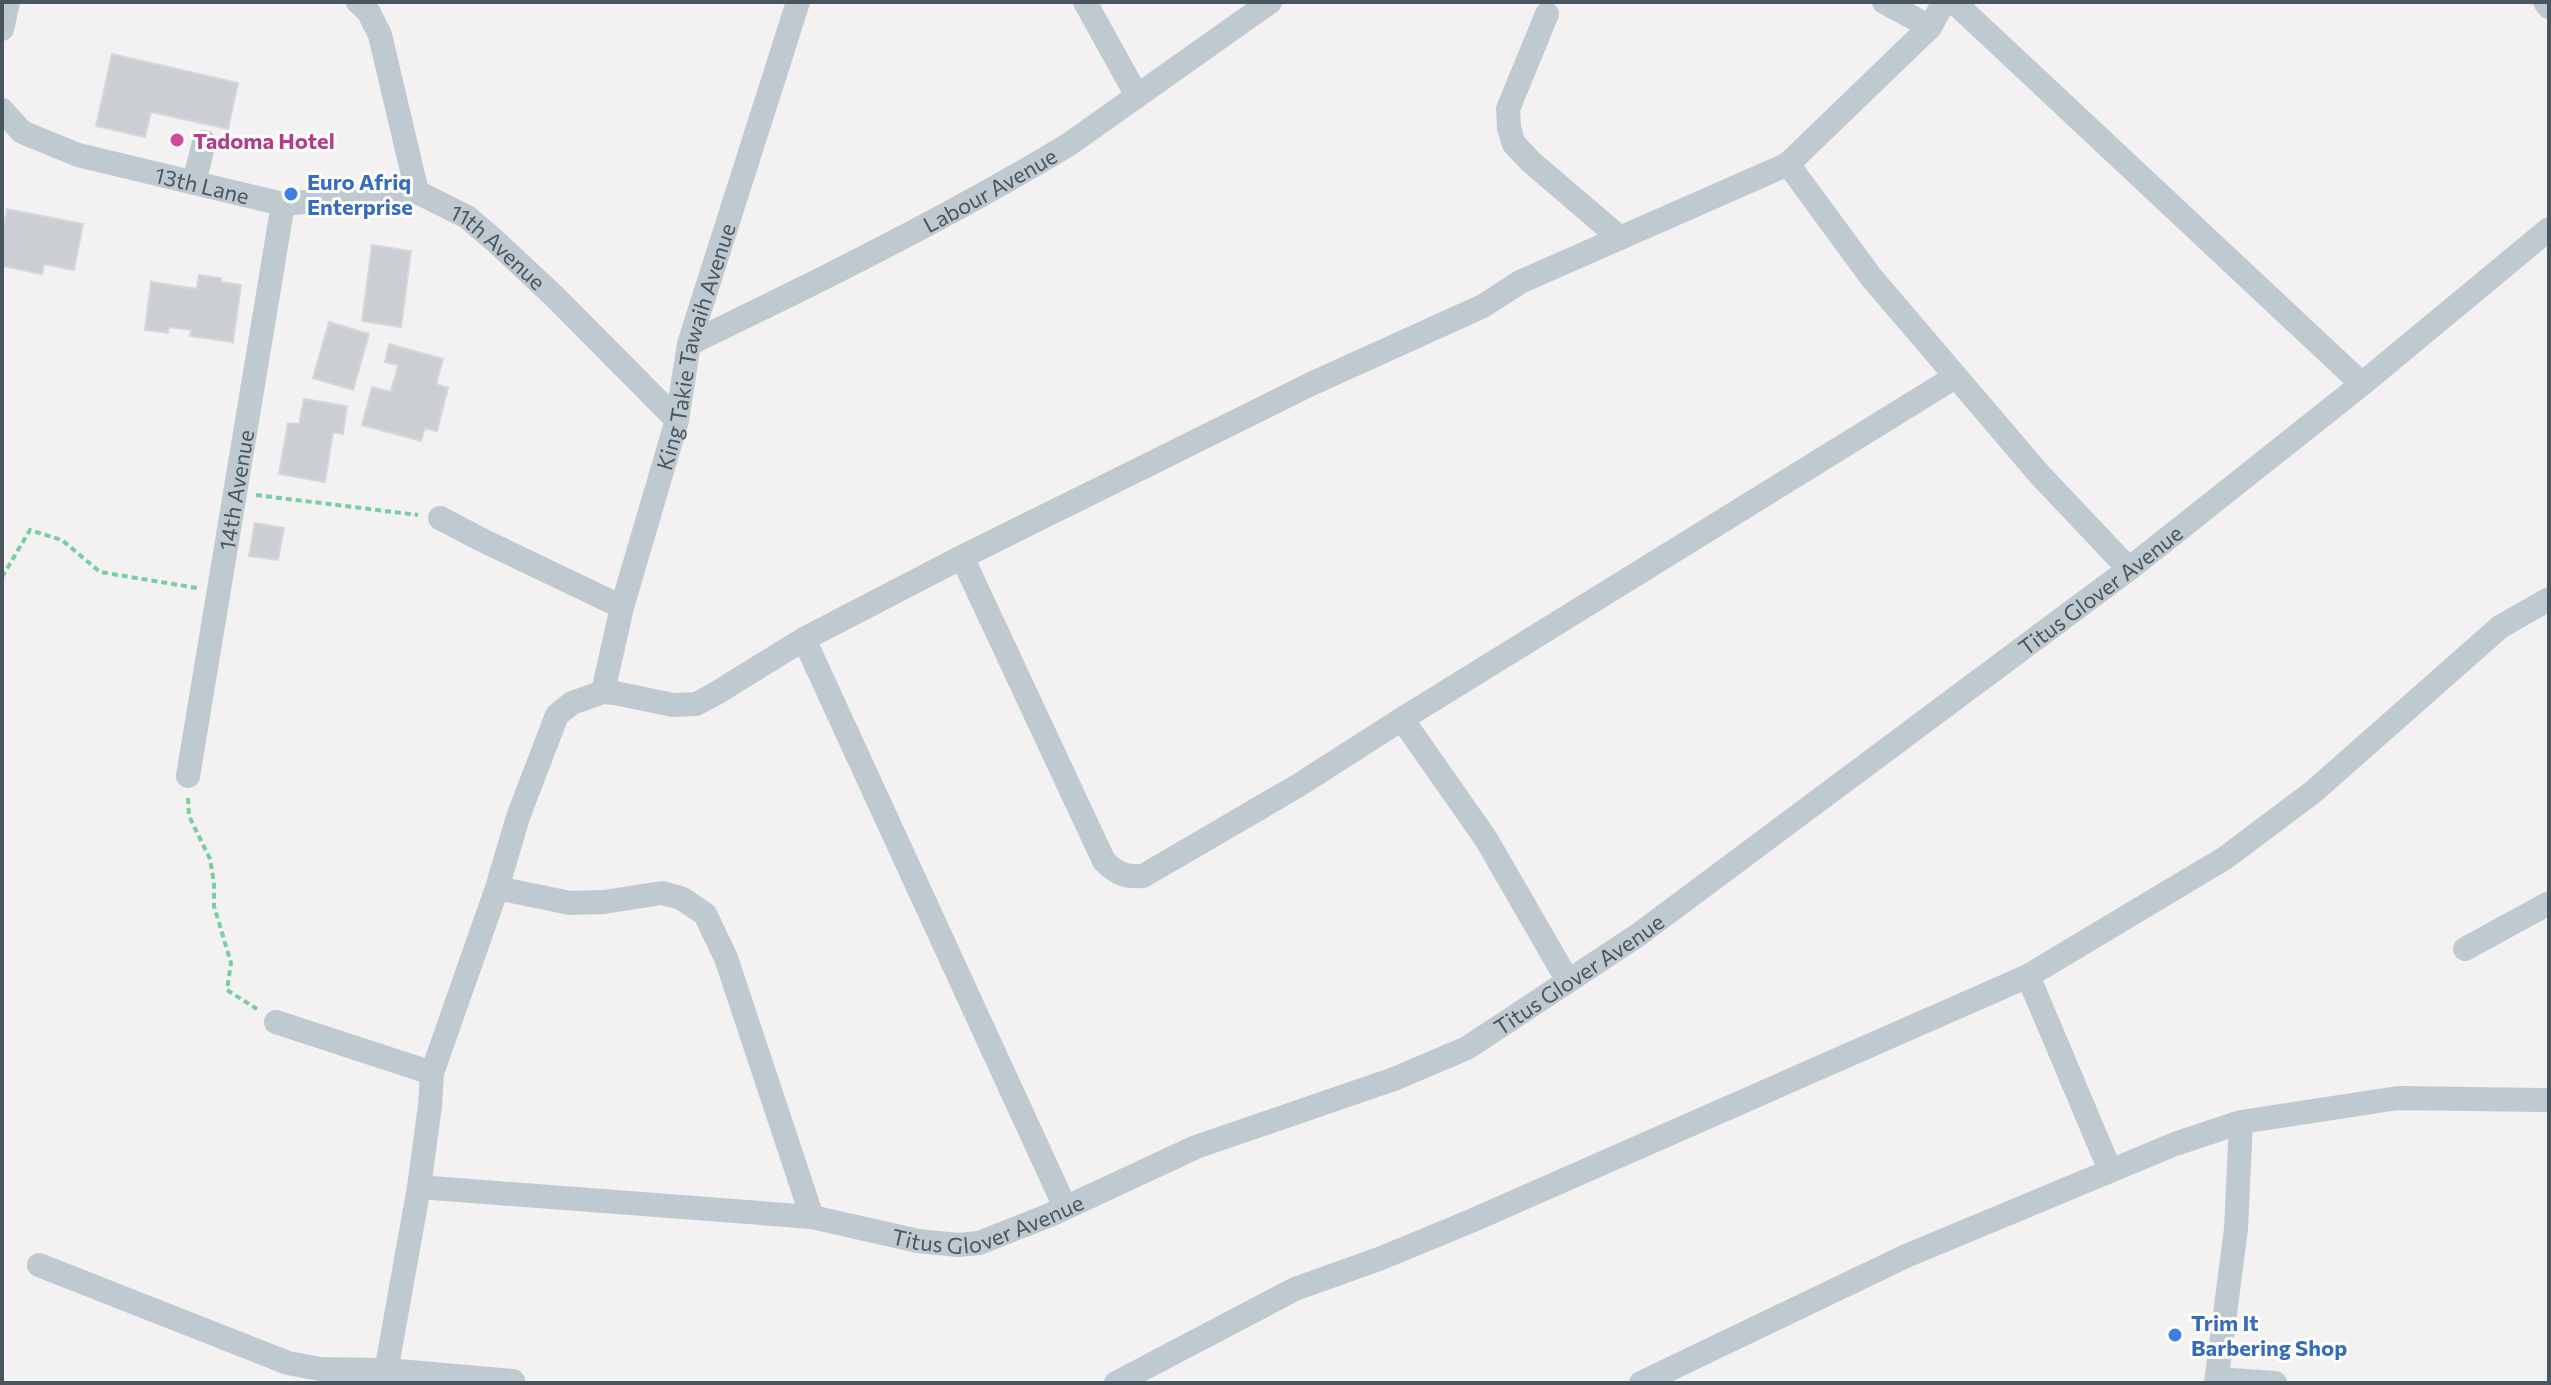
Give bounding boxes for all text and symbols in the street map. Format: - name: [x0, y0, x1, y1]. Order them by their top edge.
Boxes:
- place label: Tadoma Hotel: [193, 127, 335, 154]
- marker: Tadoma Hotel: [168, 131, 186, 149]
- street label: Labour Avenue: [918, 141, 1061, 238]
- street label: 13th Lane: [152, 160, 252, 209]
- place label: Euro Afriq Enterprise: [307, 168, 413, 220]
- marker: Euro Afriq Enterprise: [282, 185, 300, 203]
- street label: 11th Avenue: [446, 198, 552, 295]
- street label: King Takie Tawaih Avenue: [650, 220, 740, 473]
- street label: 14th Avenue: [212, 428, 259, 552]
- street label: Titus Glover Avenue: [2013, 519, 2187, 660]
- street label: Titus Glover Avenue: [1488, 907, 1669, 1040]
- street label: Titus Glover Avenue: [889, 1188, 1087, 1259]
- place label: Trim It Barbering Shop: [2191, 1309, 2347, 1361]
- marker: Trim It Barbering Shop: [2166, 1326, 2184, 1344]

